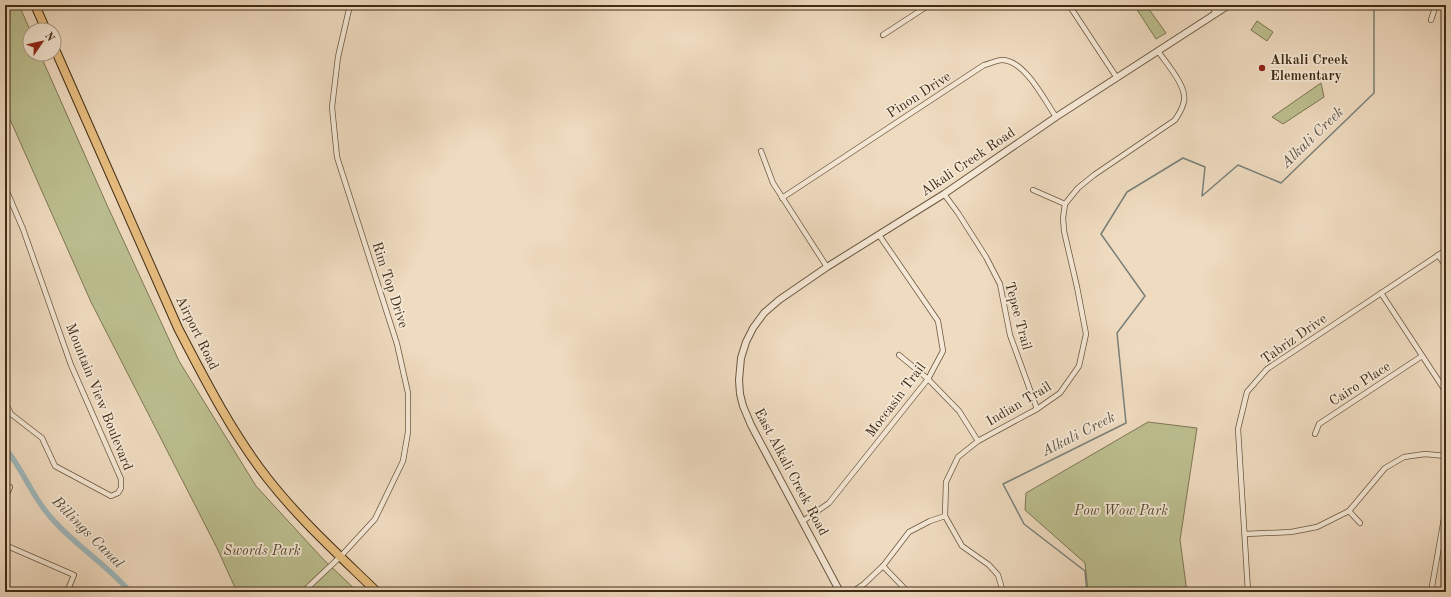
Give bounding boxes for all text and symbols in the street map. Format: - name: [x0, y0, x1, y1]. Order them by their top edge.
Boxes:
- north arrow: [22, 22, 62, 62]
- text: N: [42, 31, 56, 44]
- place label: Alkali Creek Elementary: [1270, 53, 1349, 83]
- marker: Alkali Creek Elementary: [1257, 63, 1267, 73]
- street label: Pinon Drive: [885, 69, 953, 121]
- water label: Alkali Creek: [1278, 105, 1347, 172]
- street label: Alkali Creek Road: [918, 125, 1018, 199]
- street label: Rim Top Drive: [369, 240, 411, 330]
- street label: Tepee Trail: [1002, 281, 1034, 352]
- street label: Airport Road: [173, 294, 221, 372]
- street label: Tabriz Drive: [1259, 311, 1329, 367]
- street label: Mountain View Boulevard: [63, 321, 135, 473]
- street label: Cairo Place: [1327, 359, 1393, 409]
- street label: Moccasin Trail: [864, 360, 929, 440]
- street label: Indian Trail: [984, 379, 1054, 429]
- street label: East Alkali Creek Road: [751, 406, 831, 538]
- water label: Alkali Creek: [1039, 410, 1118, 460]
- water label: Billings Canal: [48, 494, 126, 572]
- park label: Pow Wow Park: [1073, 504, 1168, 518]
- park label: Swords Park: [223, 544, 301, 558]

